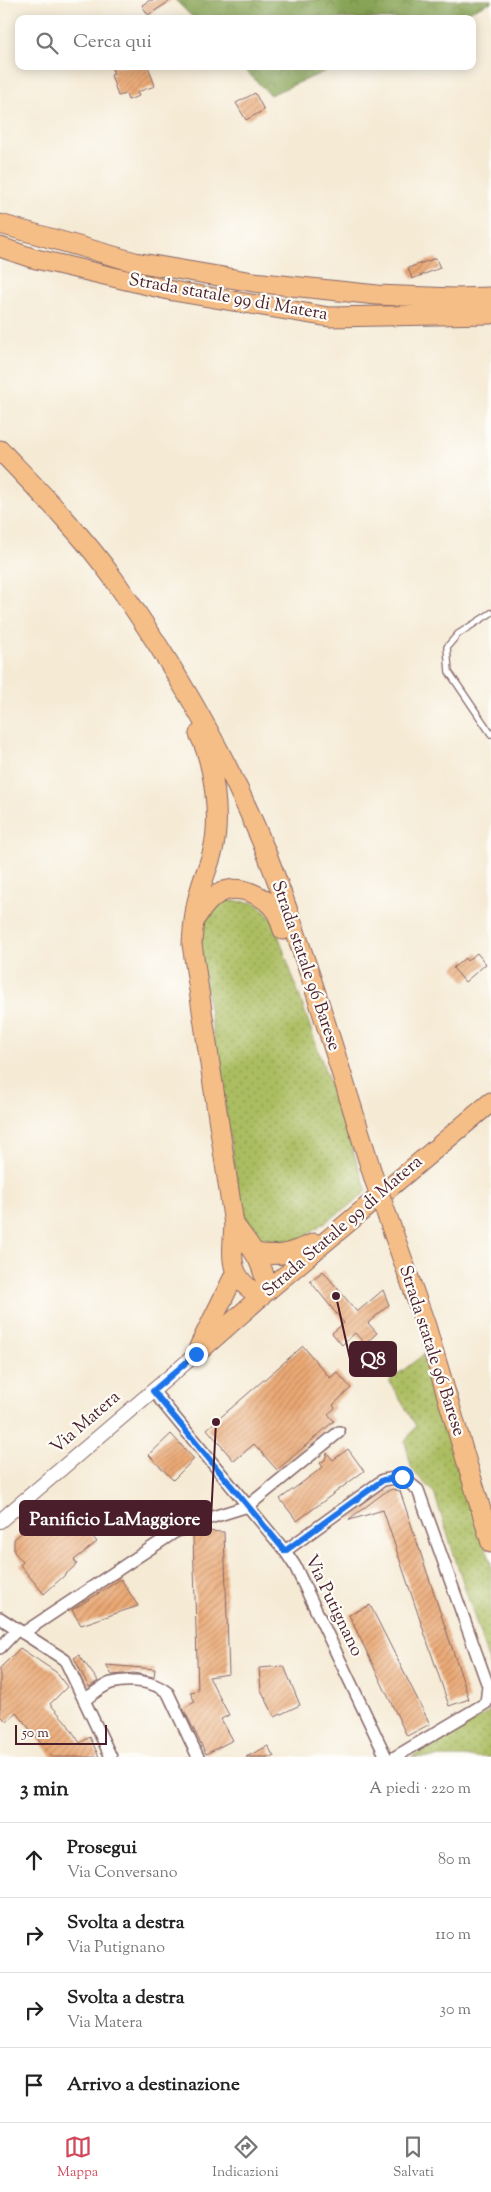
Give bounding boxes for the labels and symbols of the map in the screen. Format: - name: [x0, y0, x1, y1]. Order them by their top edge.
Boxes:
- street label: Strada statale 99 di Matera: [127, 268, 329, 328]
- street label: Strada statale 96 Barese: [264, 877, 346, 1055]
- street label: Strada Statale 99 di Matera: [257, 1150, 429, 1304]
- street label: Strada statale 96 Barese: [391, 1262, 471, 1440]
- callout: Q8: [350, 1342, 396, 1376]
- route end: [185, 1343, 208, 1366]
- text: Q8: [360, 1347, 386, 1374]
- street label: Via Matera: [45, 1385, 127, 1461]
- route start: [391, 1466, 414, 1489]
- callout: Panificio LaMaggiore: [20, 1501, 211, 1535]
- text: Panificio LaMaggiore: [30, 1507, 201, 1534]
- street label: Via Putignano: [297, 1551, 369, 1661]
- scale bar: [15, 1722, 108, 1745]

